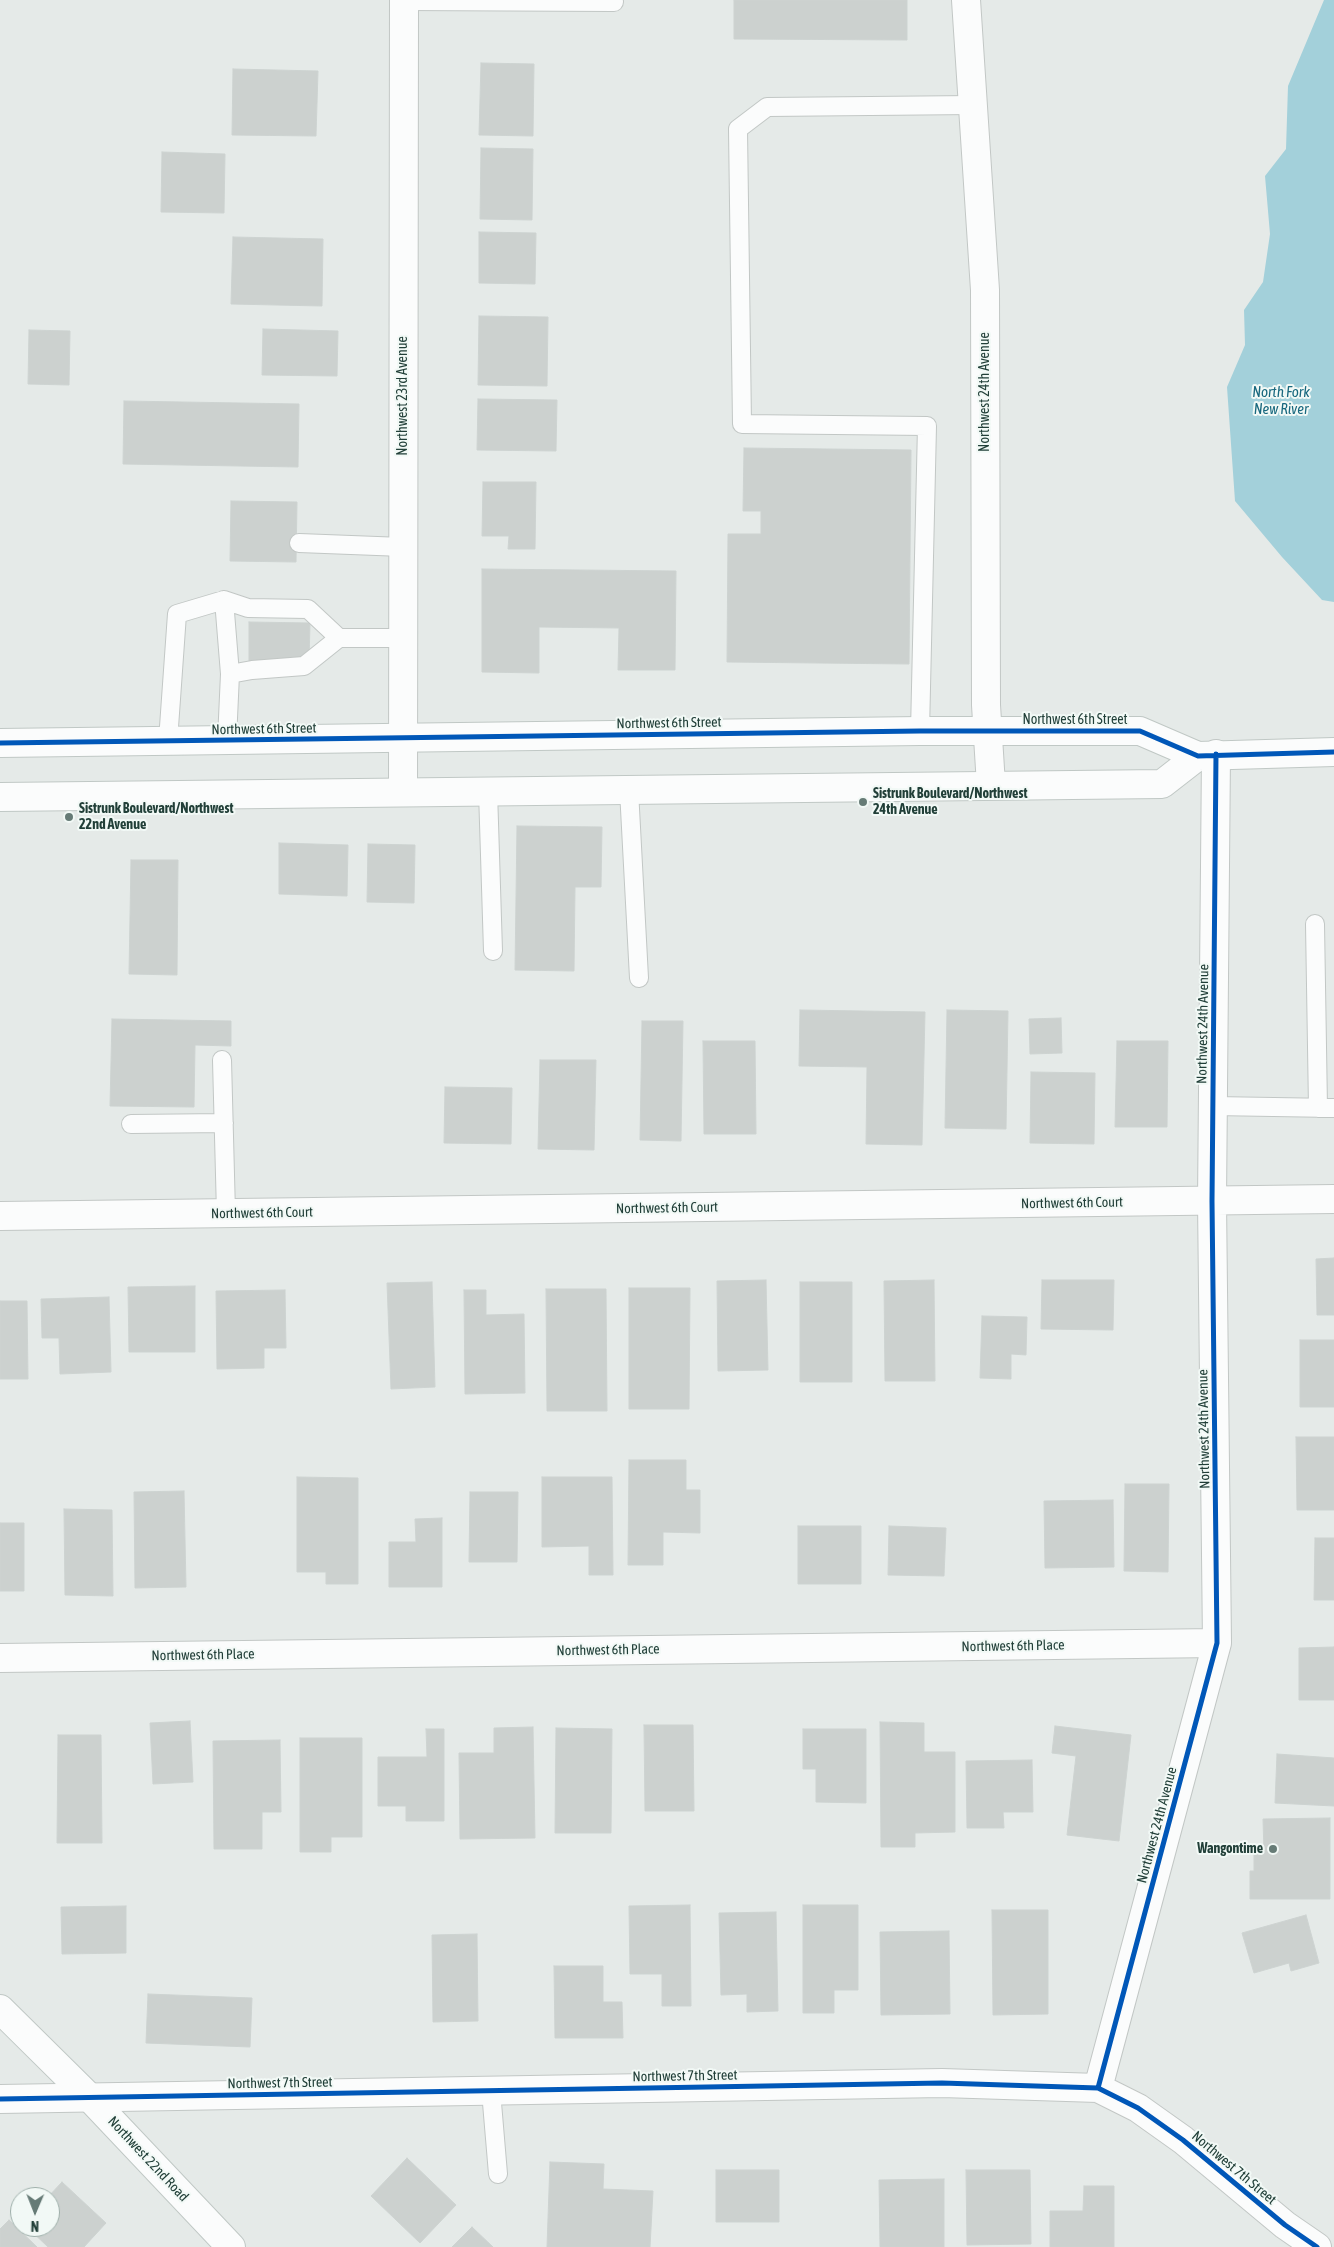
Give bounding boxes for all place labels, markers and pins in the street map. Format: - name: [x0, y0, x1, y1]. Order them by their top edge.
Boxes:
- place label: Sistrunk Boulevard/Northwest 24th Avenue: [873, 786, 1027, 819]
- marker: Sistrunk Boulevard/Northwest 24th Avenue: [857, 796, 869, 808]
- place label: Sistrunk Boulevard/Northwest 22nd Avenue: [79, 801, 233, 834]
- marker: Sistrunk Boulevard/Northwest 22nd Avenue: [63, 811, 75, 823]
- place label: Wangontime: [1197, 1841, 1263, 1857]
- marker: Wangontime: [1267, 1843, 1279, 1855]

